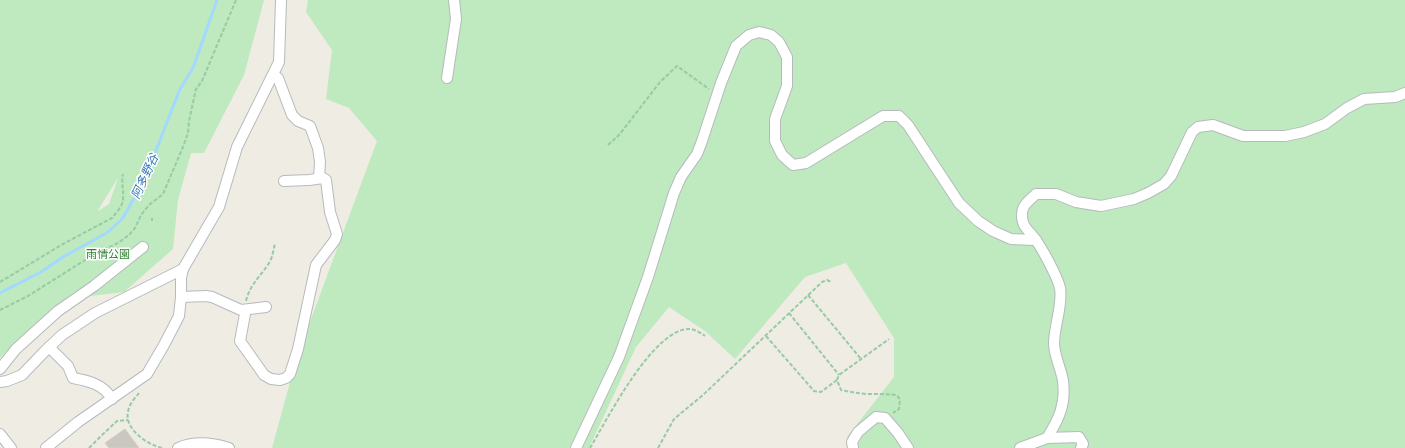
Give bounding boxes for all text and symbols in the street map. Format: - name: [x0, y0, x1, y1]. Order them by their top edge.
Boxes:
- water label: 阿多野谷: [128, 150, 161, 201]
- park label: 雨情公園: [86, 247, 130, 260]

